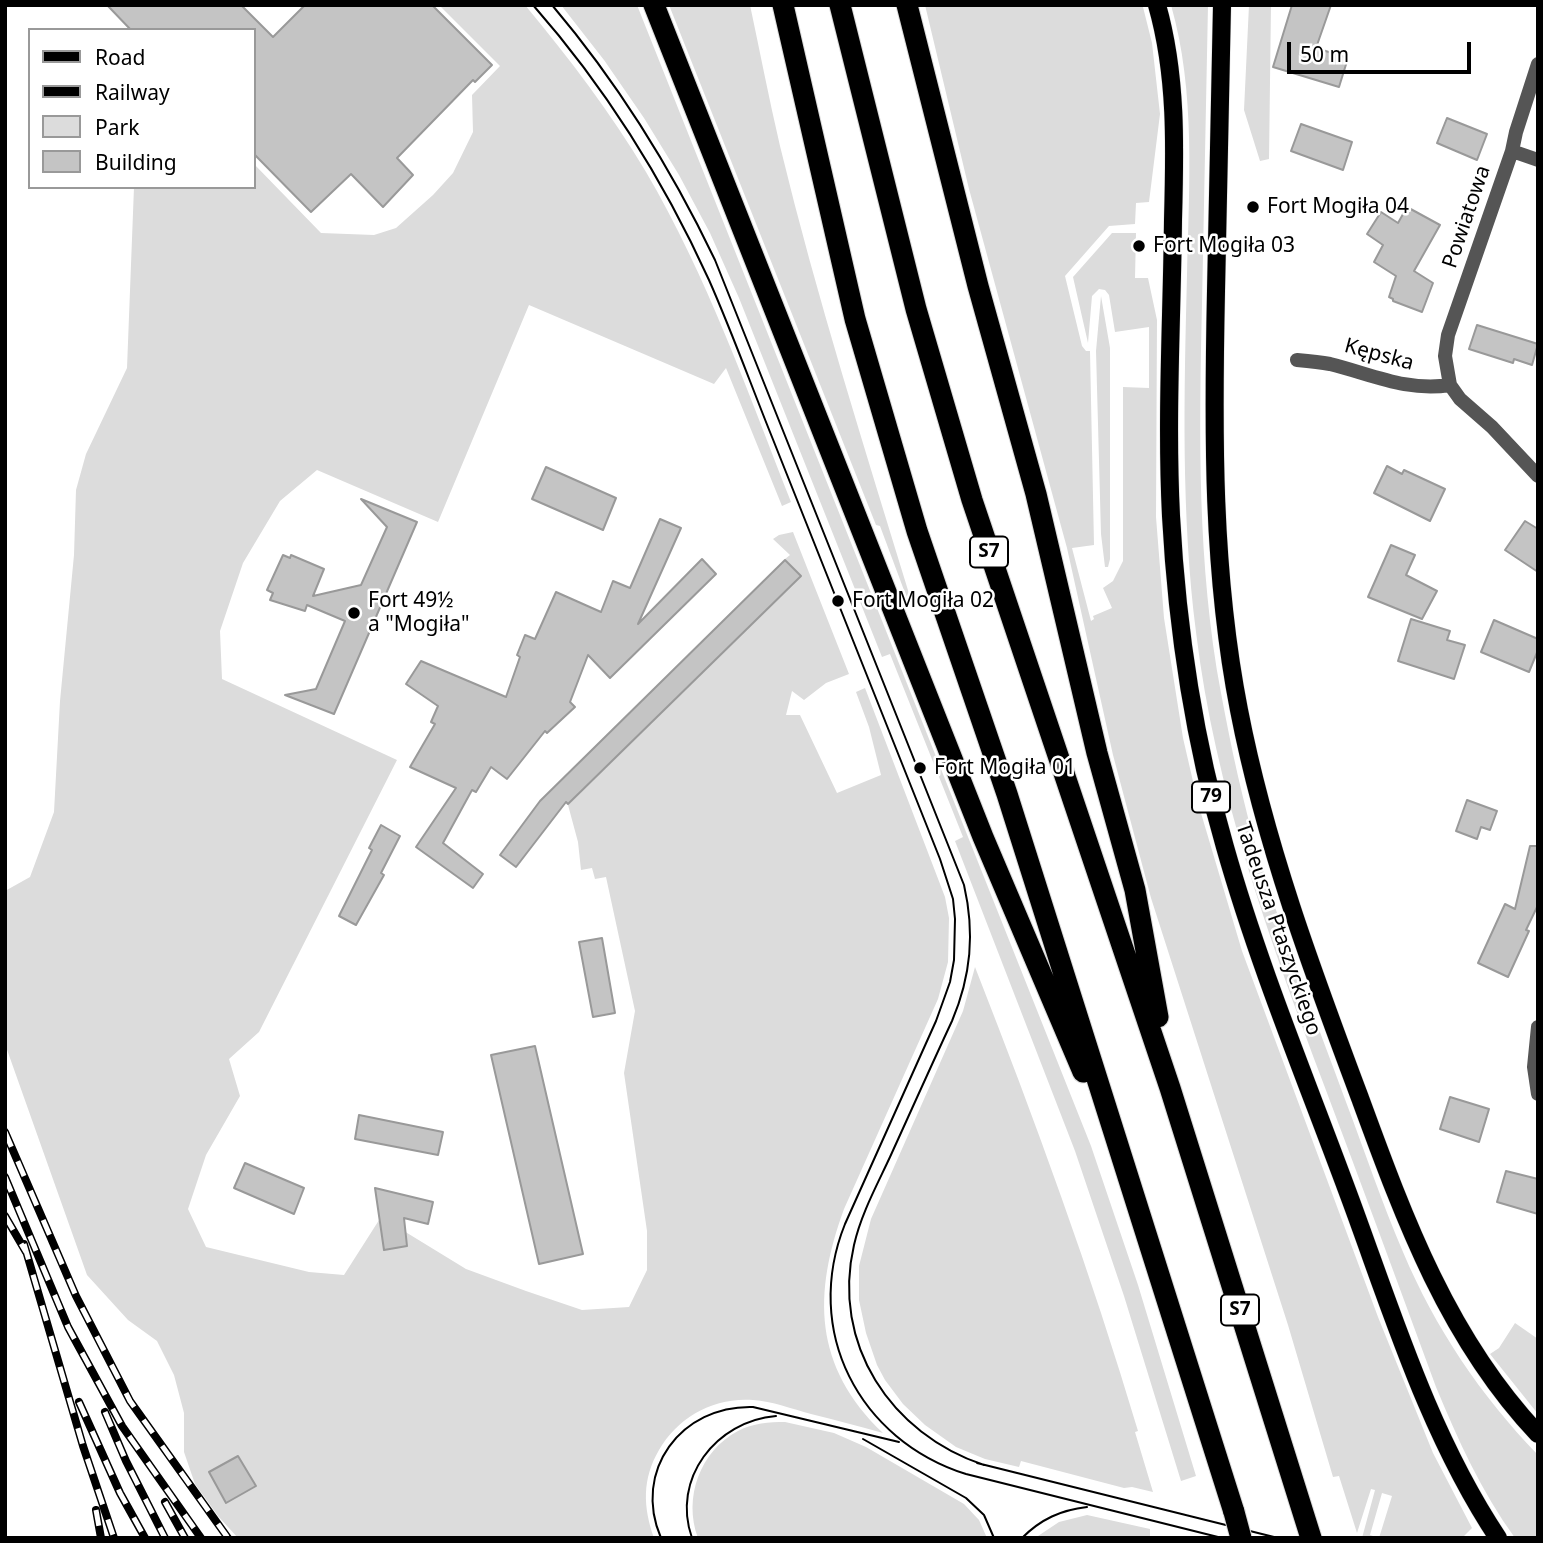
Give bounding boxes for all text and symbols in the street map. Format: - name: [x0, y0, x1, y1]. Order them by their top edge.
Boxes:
- legend: [28, 28, 256, 189]
- scale bar: [1291, 28, 1475, 72]
- text: 50 m: [1300, 40, 1349, 68]
- text: Road: [95, 43, 145, 71]
- text: Railway: [95, 78, 170, 106]
- text: Park: [95, 113, 139, 141]
- text: Building: [95, 148, 177, 176]
- street label: Powiatowa: [1438, 162, 1496, 272]
- place label: Fort Mogiła 04: [1267, 194, 1409, 220]
- marker: Fort Mogiła 04: [1245, 199, 1261, 215]
- place label: Fort Mogiła 03: [1153, 233, 1295, 259]
- marker: Fort Mogiła 03: [1131, 238, 1147, 254]
- street label: Kępska: [1342, 334, 1416, 376]
- road number: S7: [970, 537, 1008, 568]
- place label: Fort 49½ a "Mogiła": [368, 588, 469, 638]
- place label: Fort Mogiła 02: [852, 588, 994, 614]
- marker: Fort Mogiła 02: [830, 593, 846, 609]
- marker: Fort 49½ a "Mogiła": [346, 605, 362, 621]
- place label: Fort Mogiła 01: [934, 755, 1076, 781]
- marker: Fort Mogiła 01: [912, 760, 928, 776]
- road number: 79: [1192, 782, 1230, 812]
- street label: Tadeusza Ptaszyckiego: [1230, 819, 1326, 1039]
- road number: S7: [1221, 1294, 1259, 1326]

